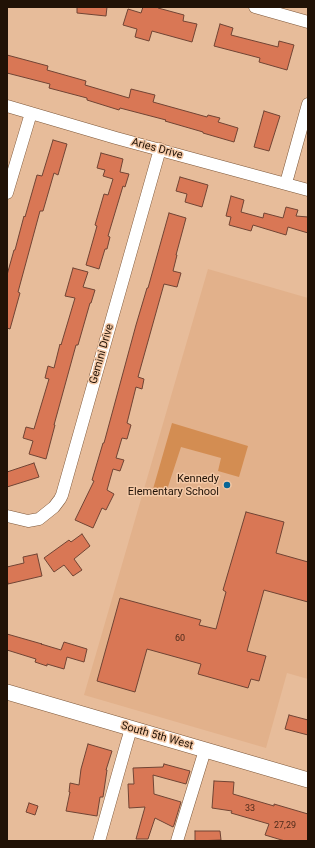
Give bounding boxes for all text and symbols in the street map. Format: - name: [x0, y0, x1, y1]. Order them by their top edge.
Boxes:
- street label: Aries Drive: [130, 136, 184, 162]
- street label: Gemini Drive: [87, 322, 117, 386]
- place label: Kennedy Elementary School: [128, 472, 219, 498]
- marker: Kennedy Elementary School: [222, 480, 232, 490]
- house number: 60: [175, 634, 185, 644]
- street label: South 5th West: [119, 719, 195, 753]
- house number: 33: [245, 804, 255, 814]
- house number: 27,29: [274, 821, 296, 831]

